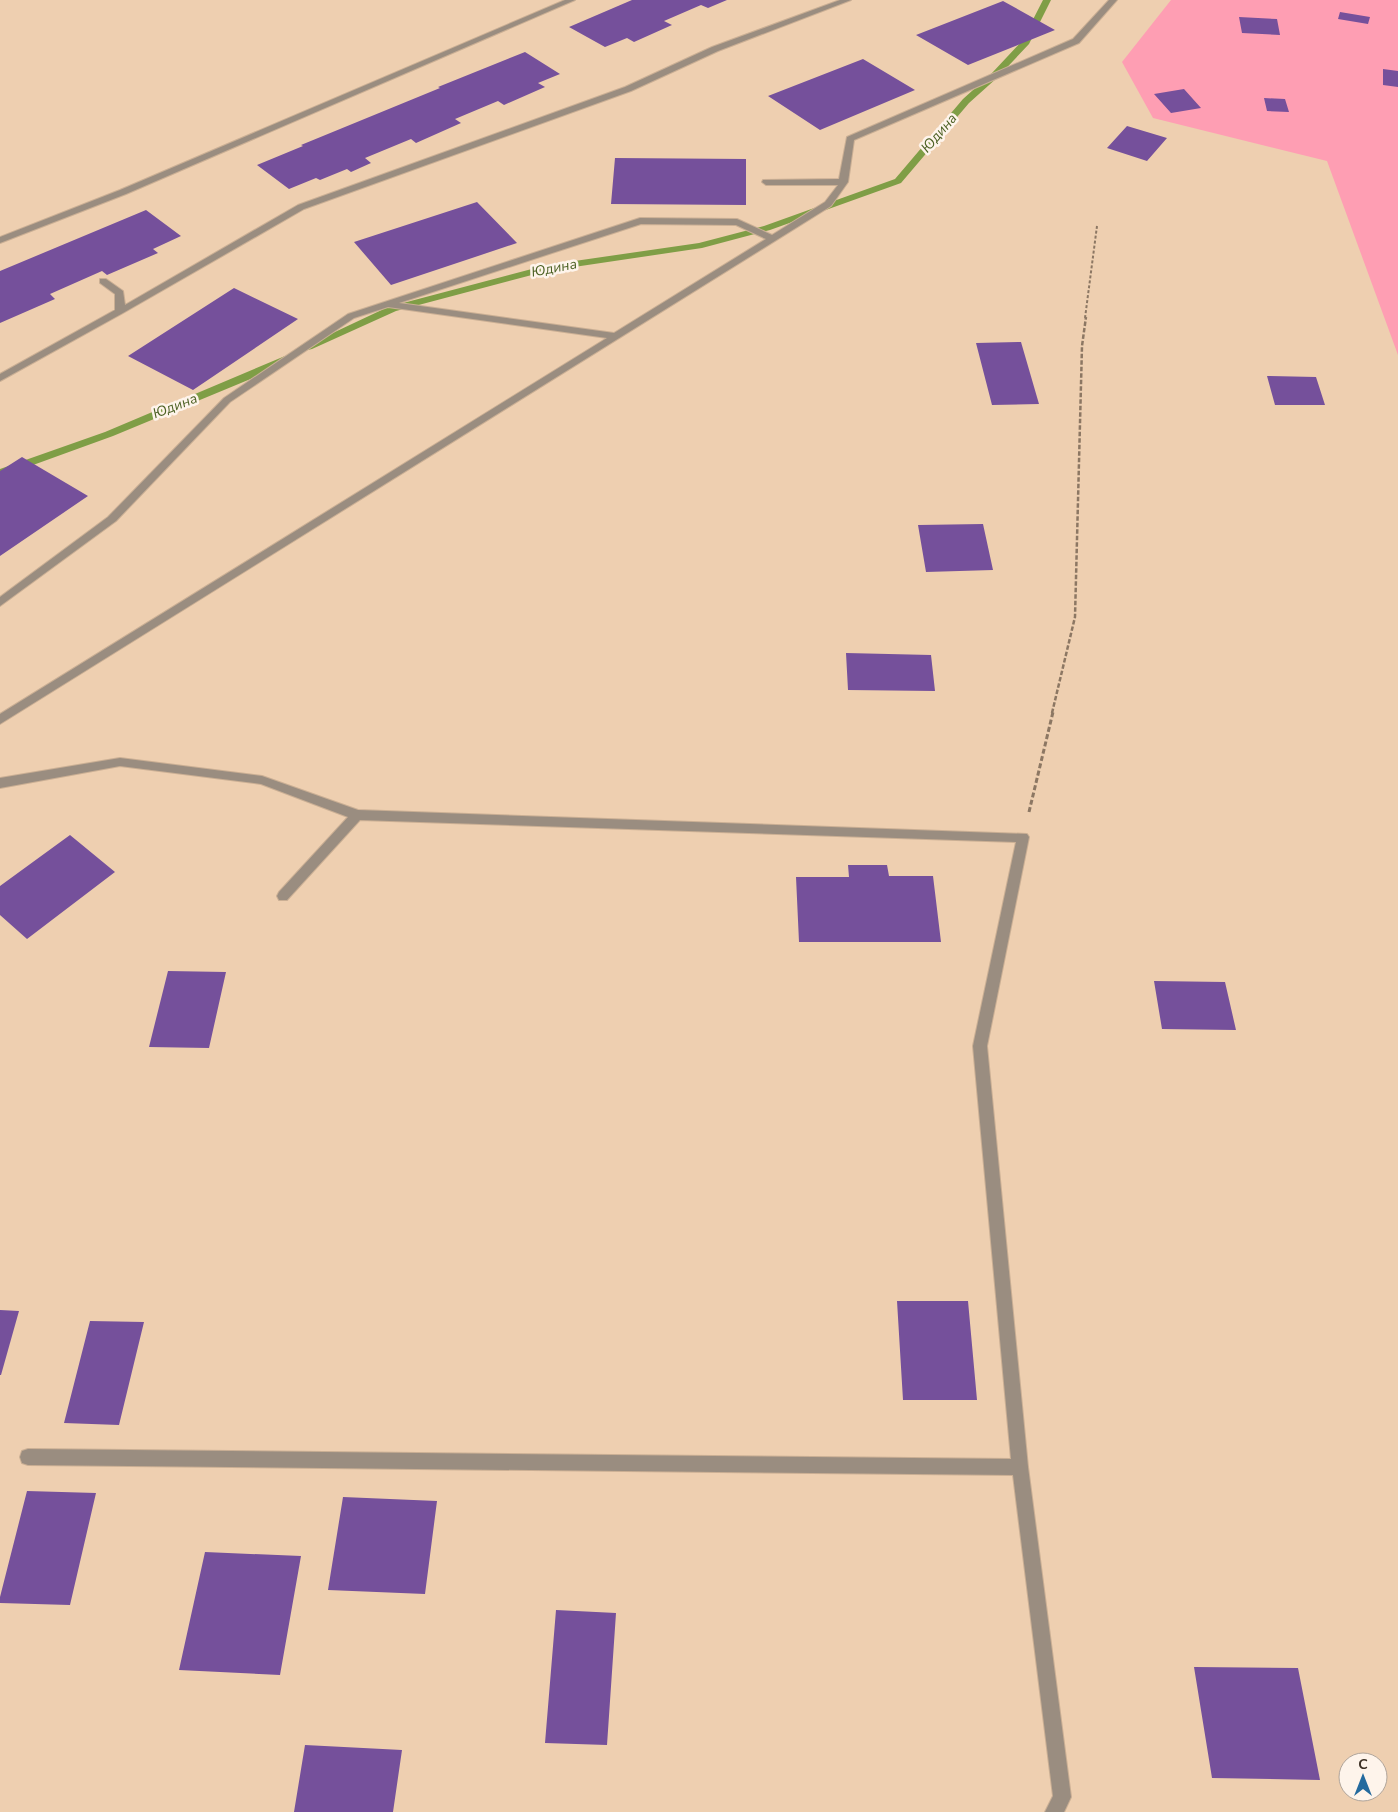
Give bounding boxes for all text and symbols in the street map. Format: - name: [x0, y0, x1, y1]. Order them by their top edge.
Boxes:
- water label: Юдина: [917, 109, 961, 157]
- water label: Юдина: [529, 254, 579, 282]
- water label: Юдина: [150, 389, 200, 423]
- north arrow: [1338, 1752, 1388, 1802]
- text: С: [1358, 1755, 1368, 1774]

